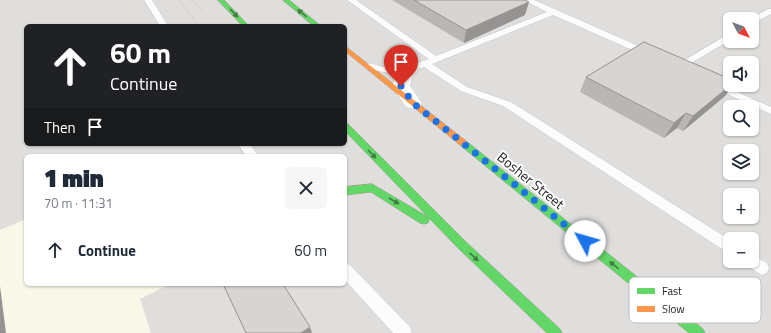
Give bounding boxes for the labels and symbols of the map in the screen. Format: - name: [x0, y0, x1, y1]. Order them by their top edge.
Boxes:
- one-way arrow: [229, 8, 238, 18]
- one-way arrow: [296, 9, 307, 17]
- north arrow: [723, 12, 759, 48]
- pin: [384, 45, 418, 86]
- street label: Bosher Street: [493, 146, 569, 214]
- one-way arrow: [367, 149, 377, 159]
- one-way arrow: [388, 197, 400, 204]
- position arrow: [564, 220, 606, 262]
- one-way arrow: [469, 252, 479, 261]
- one-way arrow: [608, 260, 619, 269]
- legend: [629, 277, 761, 323]
- text: Fast: [662, 283, 682, 299]
- text: Slow: [662, 301, 685, 317]

